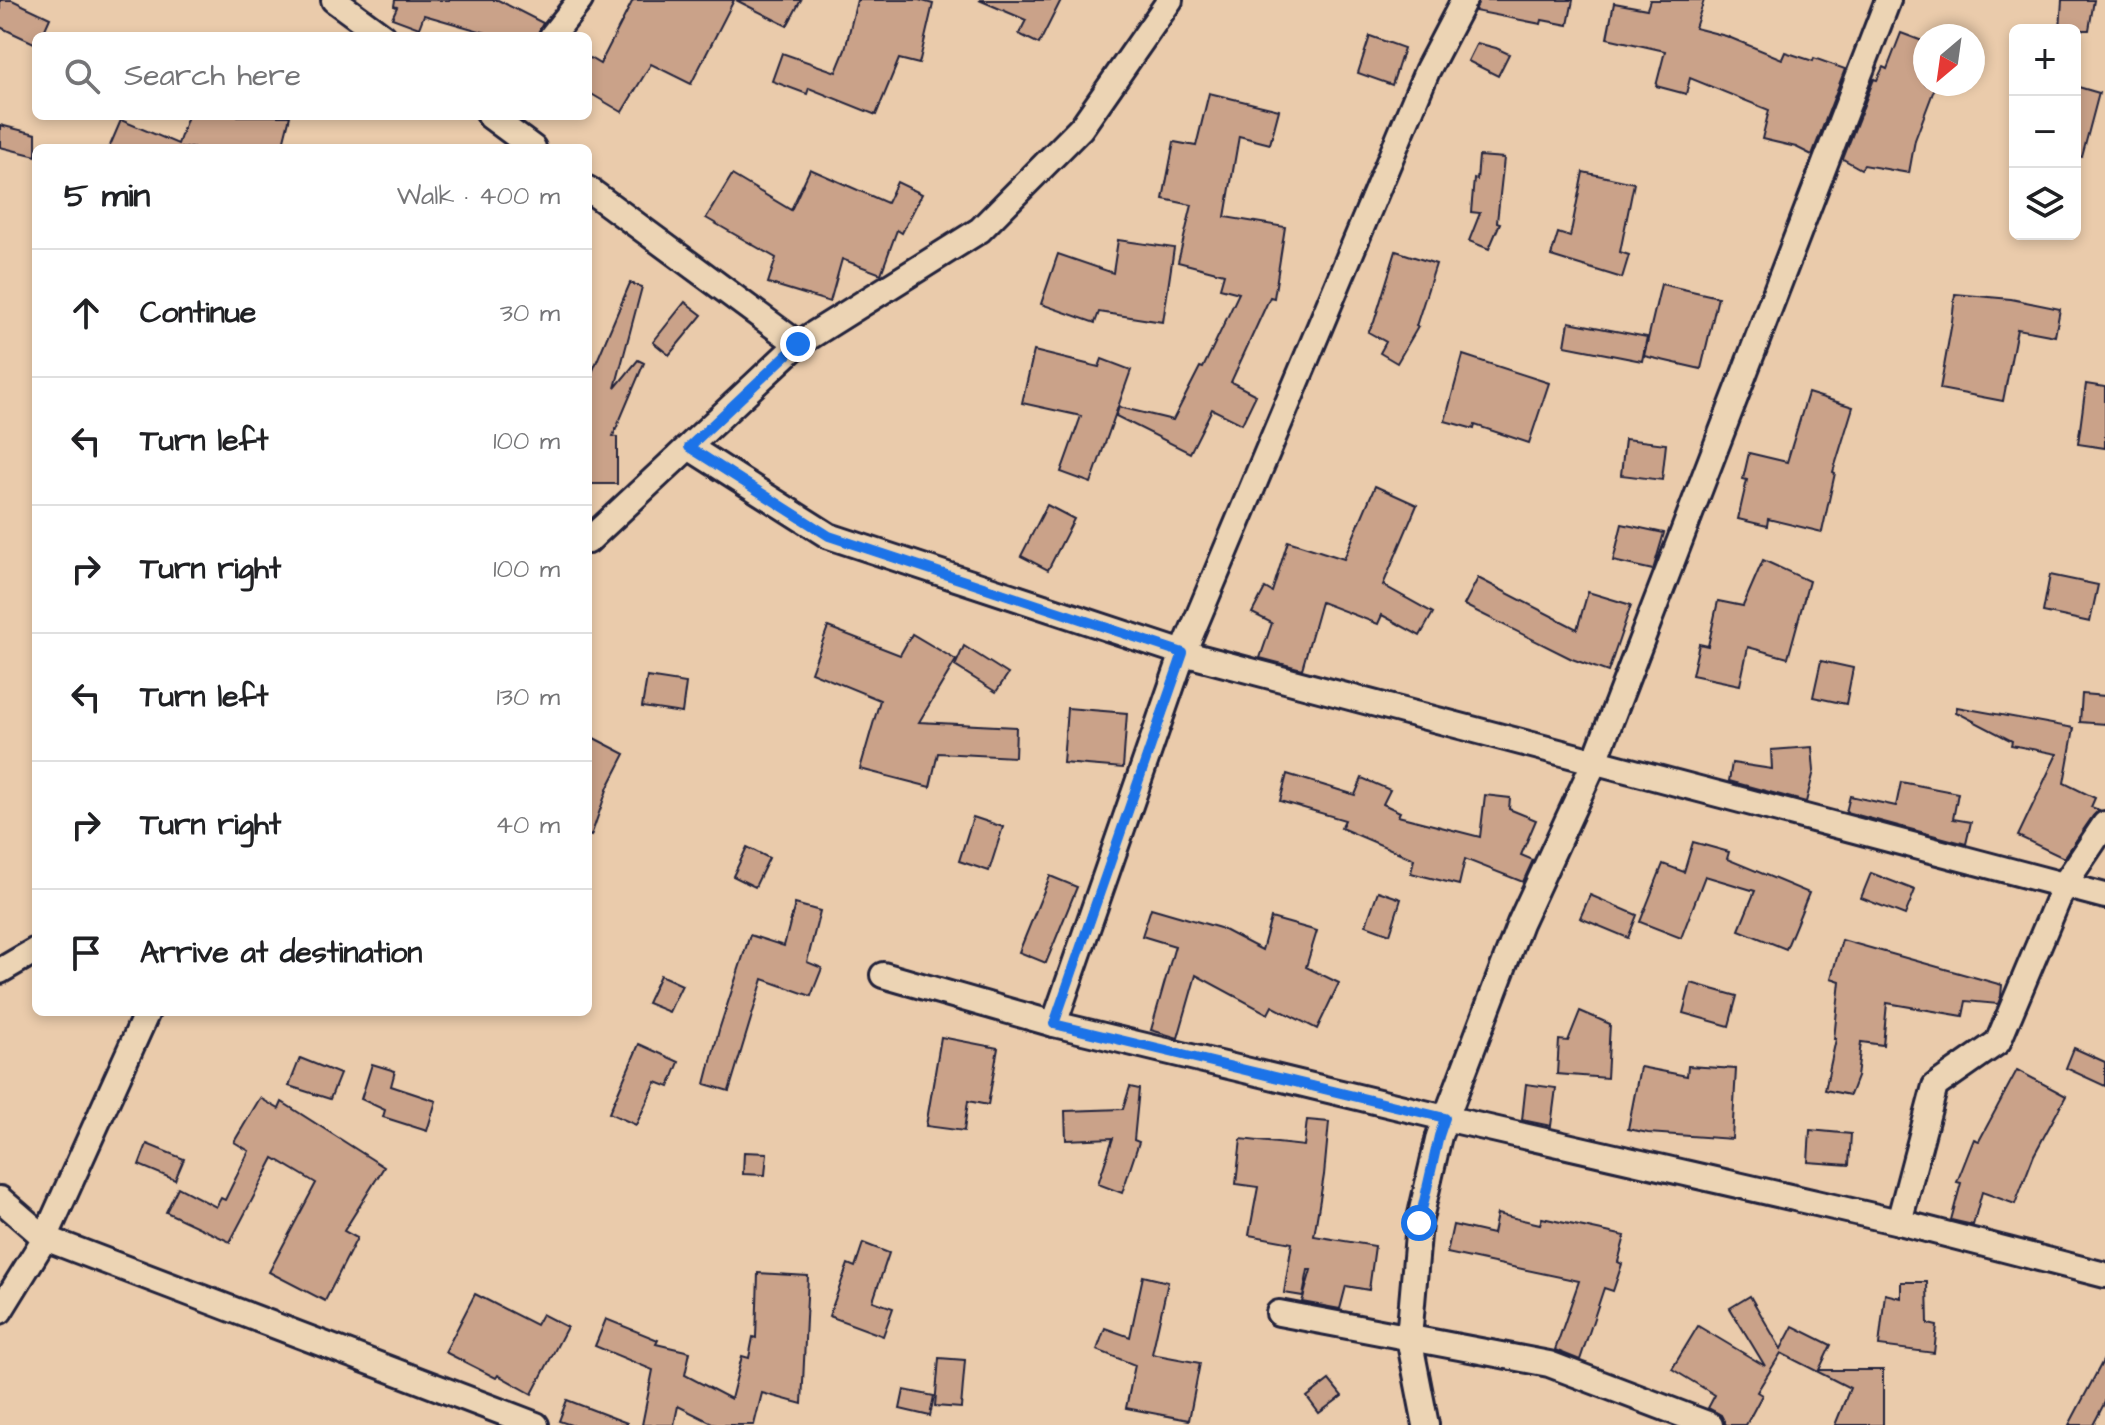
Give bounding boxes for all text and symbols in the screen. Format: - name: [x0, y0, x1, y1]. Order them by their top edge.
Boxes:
- north arrow: [1913, 24, 1985, 96]
- map controls: [2009, 24, 2081, 240]
- button: +: [2009, 24, 2081, 96]
- search box: [32, 32, 592, 120]
- icon: search: [60, 54, 104, 98]
- text: Search here: [124, 55, 301, 97]
- button: −: [2009, 96, 2081, 168]
- button: layers: [2009, 168, 2081, 240]
- text: 5 min: [64, 172, 150, 220]
- text: Walk · 400 m: [397, 178, 560, 214]
- icon: ahead: [64, 291, 108, 335]
- text: Continue: [140, 292, 256, 334]
- text: 30 m: [500, 295, 560, 331]
- route end: [780, 326, 816, 362]
- icon: left: [64, 419, 108, 463]
- text: Turn left: [140, 420, 268, 462]
- text: 100 m: [493, 423, 560, 459]
- icon: right: [64, 547, 108, 591]
- text: Turn right: [140, 548, 281, 590]
- text: 100 m: [493, 551, 560, 587]
- icon: left: [64, 675, 108, 719]
- text: Turn left: [140, 676, 268, 718]
- text: 130 m: [496, 679, 560, 715]
- icon: right: [64, 803, 108, 847]
- text: Turn right: [140, 804, 281, 846]
- text: 40 m: [495, 807, 560, 843]
- icon: arrive: [64, 931, 108, 975]
- text: Arrive at destination: [140, 932, 422, 974]
- route start: [1401, 1205, 1437, 1241]

